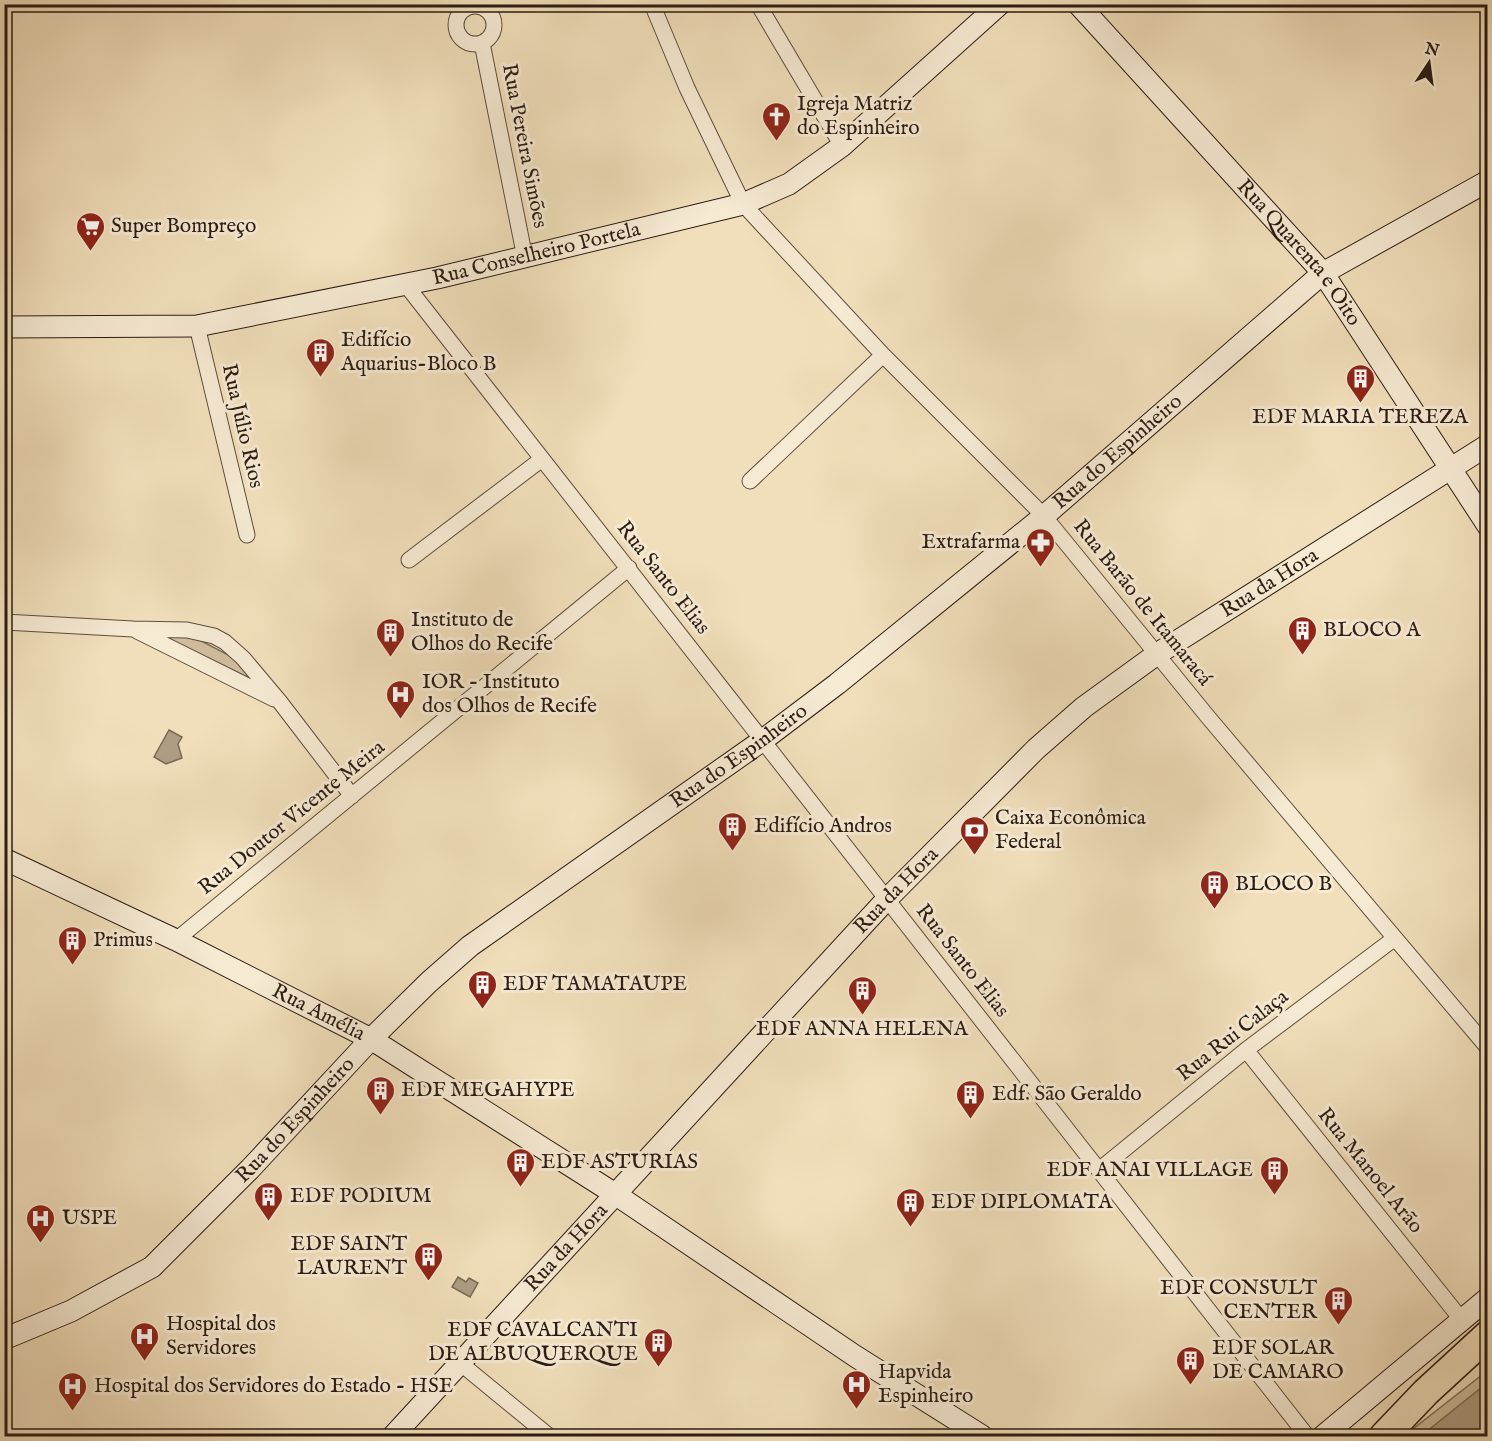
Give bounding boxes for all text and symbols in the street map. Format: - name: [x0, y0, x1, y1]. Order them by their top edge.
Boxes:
- north arrow: [1399, 33, 1459, 93]
- text: N: [1422, 39, 1441, 62]
- street label: Rua Pereira Simões: [495, 61, 553, 231]
- place label: Igreja Matriz do Espinheiro: [797, 91, 920, 142]
- church icon: Igreja Matriz do Espinheiro: [760, 100, 792, 142]
- street label: Rua Quarenta e Oito: [1231, 174, 1367, 331]
- supermarket icon: Super Bompreço: [74, 210, 106, 252]
- place label: Super Bompreço: [111, 213, 256, 240]
- street label: Rua Conselheiro Portela: [430, 216, 644, 292]
- place label: Edifício Aquarius-Bloco B: [340, 327, 497, 378]
- building icon: Edifício Aquarius-Bloco B: [304, 336, 336, 378]
- street label: Rua Júlio Rios: [215, 361, 269, 491]
- building icon: EDF MARIA TEREZA: [1344, 362, 1376, 404]
- street label: Rua do Espinheiro: [1047, 388, 1188, 516]
- place label: EDF MARIA TEREZA: [1252, 404, 1469, 431]
- street label: Rua Barão de Itamaracá: [1066, 514, 1218, 693]
- street label: Rua Santo Elias: [610, 516, 716, 640]
- pharmacy icon: Extrafarma: [1025, 526, 1057, 568]
- place label: Extrafarma: [922, 529, 1021, 556]
- street label: Rua da Hora: [1215, 541, 1324, 624]
- place label: Instituto de Olhos do Recife: [411, 607, 553, 658]
- building icon: BLOCO A: [1286, 614, 1318, 656]
- building icon: Instituto de Olhos do Recife: [374, 616, 406, 658]
- place label: BLOCO A: [1323, 617, 1421, 644]
- place label: IOR - Instituto dos Olhos de Recife: [422, 669, 597, 720]
- hospital icon: IOR - Instituto dos Olhos de Recife: [385, 678, 417, 720]
- street label: Rua do Espinheiro: [665, 698, 813, 815]
- street label: Rua Doutor Vicente Meira: [193, 734, 391, 902]
- place label: Caixa Econômica Federal: [995, 805, 1147, 856]
- building icon: Edifício Andros: [717, 810, 749, 852]
- place label: Edifício Andros: [754, 813, 892, 840]
- bank icon: Caixa Econômica Federal: [958, 814, 990, 856]
- street label: Rua da Hora: [848, 841, 945, 940]
- building icon: BLOCO B: [1198, 868, 1230, 910]
- place label: BLOCO B: [1235, 871, 1332, 898]
- street label: Rua Santo Elias: [909, 899, 1015, 1023]
- building icon: Primus: [56, 924, 88, 966]
- place label: Primus: [93, 927, 153, 954]
- building icon: EDF TAMATAUPE: [466, 968, 498, 1010]
- place label: EDF TAMATAUPE: [503, 971, 687, 998]
- building icon: EDF ANNA HELENA: [846, 974, 878, 1016]
- street label: Rua Amélia: [267, 977, 370, 1048]
- street label: Rua Rui Calaça: [1172, 983, 1295, 1088]
- place label: EDF ANNA HELENA: [756, 1016, 969, 1043]
- street label: Rua do Espinheiro: [230, 1051, 361, 1189]
- building icon: EDF MEGAHYPE: [364, 1074, 396, 1116]
- place label: EDF MEGAHYPE: [401, 1077, 575, 1104]
- building icon: Edf. São Geraldo: [955, 1078, 987, 1120]
- place label: Edf. São Geraldo: [992, 1081, 1142, 1108]
- street label: Rua Manoel Arão: [1311, 1103, 1429, 1239]
- building icon: EDF ASTURIAS: [504, 1146, 536, 1188]
- place label: EDF ASTURIAS: [541, 1149, 698, 1176]
- building icon: EDF ANAI VILLAGE: [1258, 1154, 1290, 1196]
- place label: EDF ANAI VILLAGE: [1046, 1157, 1253, 1184]
- building icon: EDF PODIUM: [253, 1180, 285, 1222]
- place label: EDF PODIUM: [290, 1183, 432, 1210]
- building icon: EDF DIPLOMATA: [894, 1186, 926, 1228]
- place label: EDF DIPLOMATA: [931, 1189, 1113, 1216]
- street label: Rua da Hora: [519, 1197, 614, 1298]
- hospital icon: USPE: [25, 1202, 57, 1244]
- place label: USPE: [62, 1205, 117, 1232]
- place label: EDF SAINT LAURENT: [290, 1231, 408, 1282]
- building icon: EDF SAINT LAURENT: [412, 1240, 444, 1282]
- place label: EDF CONSULT CENTER: [1160, 1275, 1318, 1326]
- building icon: EDF CONSULT CENTER: [1322, 1284, 1354, 1326]
- place label: Hospital dos Servidores: [166, 1311, 276, 1362]
- place label: EDF CAVALCANTI DE ALBUQUERQUE: [428, 1317, 638, 1368]
- hospital icon: Hospital dos Servidores: [129, 1320, 161, 1362]
- building icon: EDF CAVALCANTI DE ALBUQUERQUE: [643, 1326, 675, 1368]
- place label: EDF SOLAR DE CAMARO: [1212, 1335, 1344, 1386]
- building icon: EDF SOLAR DE CAMARO: [1175, 1344, 1207, 1386]
- place label: Hapvida Espinheiro: [878, 1359, 973, 1410]
- hospital icon: Hapvida Espinheiro: [841, 1368, 873, 1410]
- hospital icon: Hospital dos Servidores do Estado - HSE: [57, 1370, 89, 1412]
- place label: Hospital dos Servidores do Estado - HSE: [94, 1373, 453, 1400]

